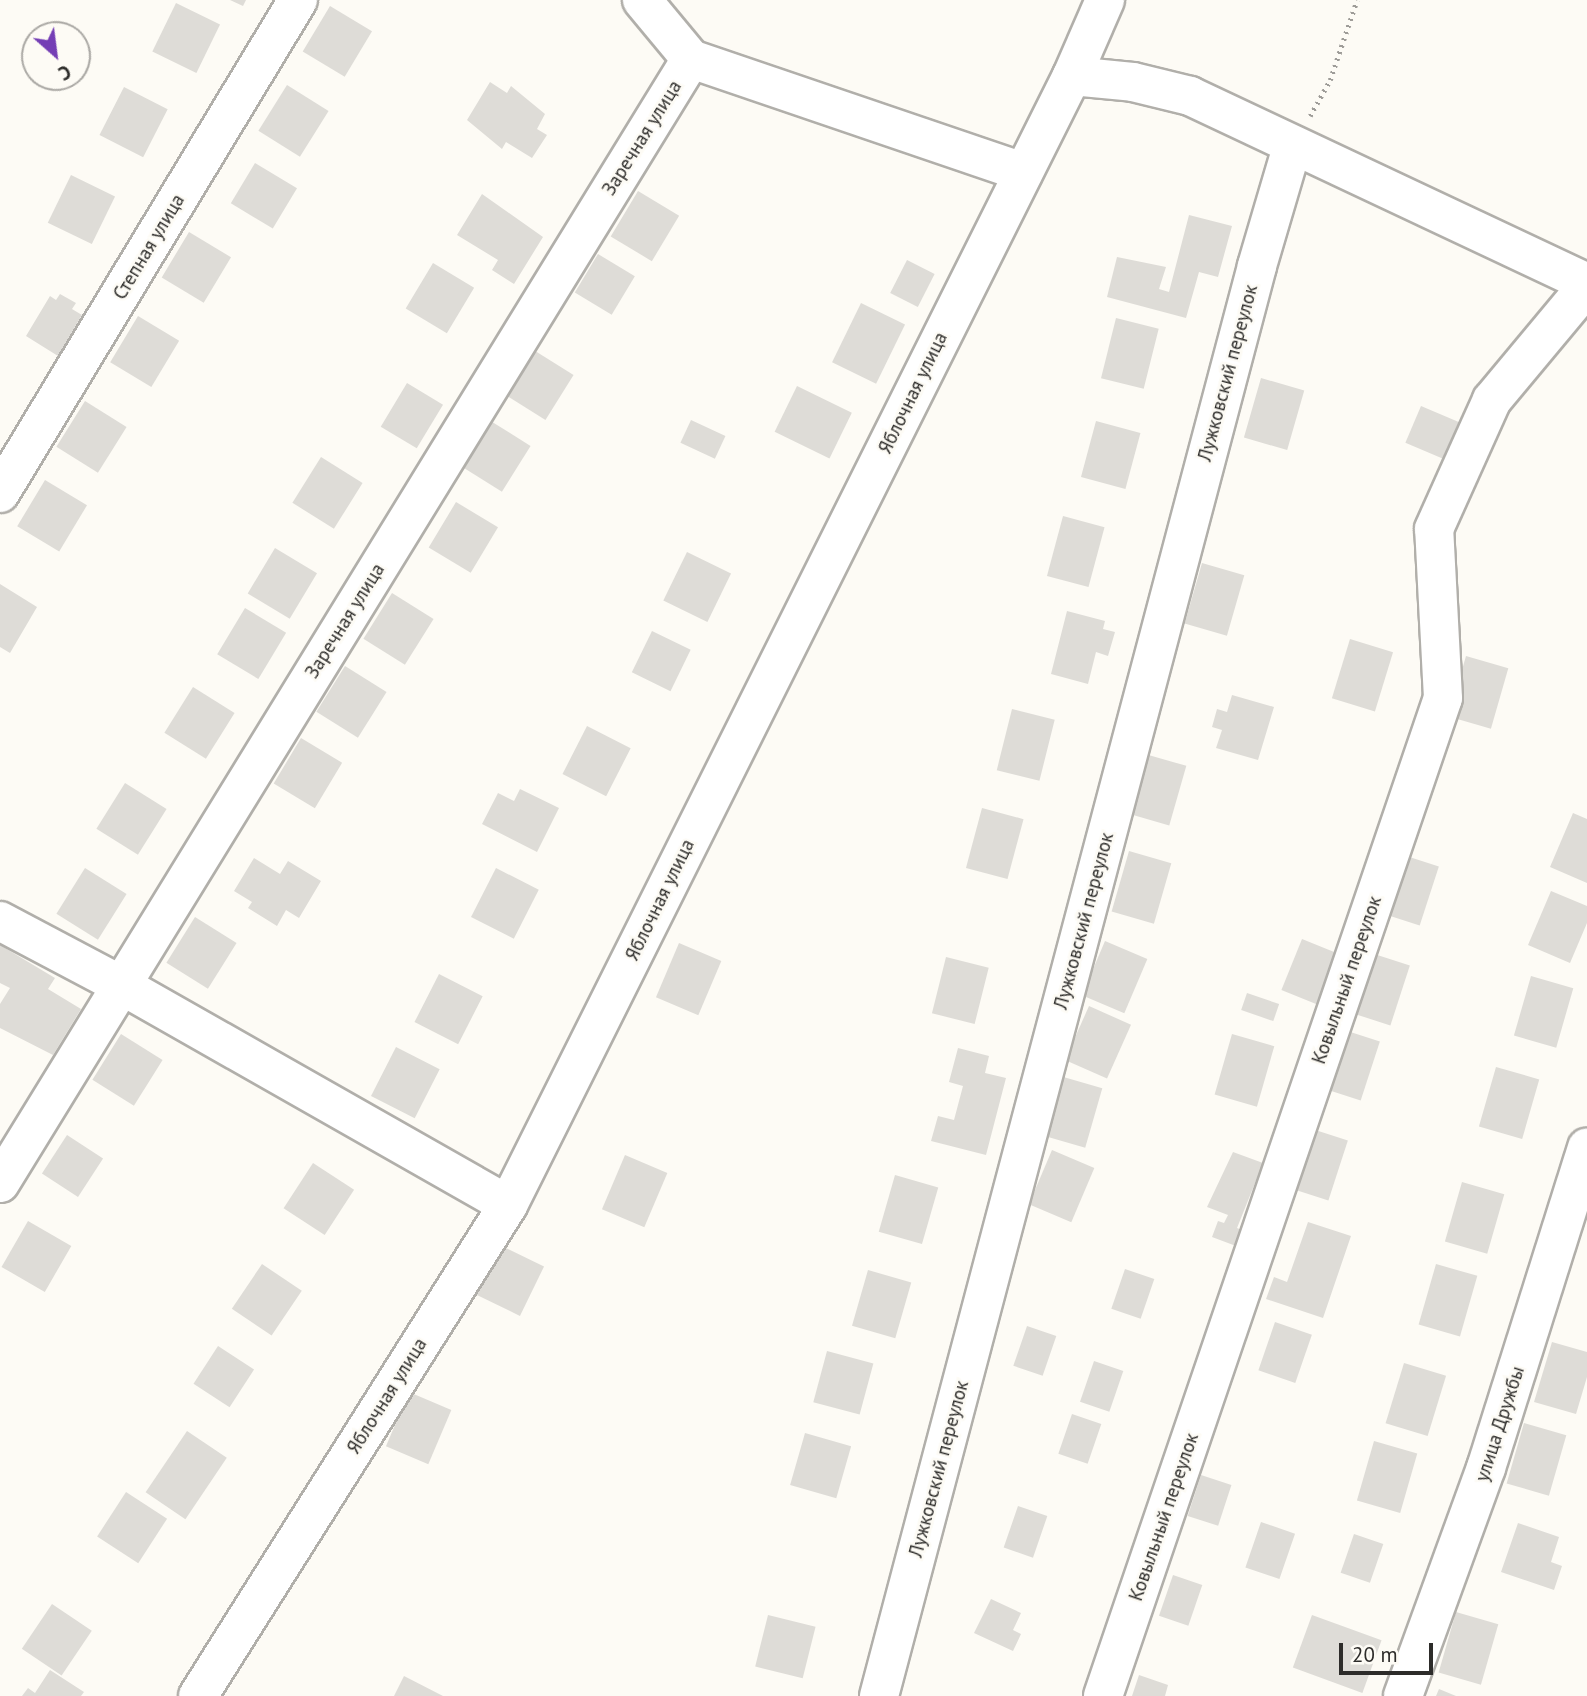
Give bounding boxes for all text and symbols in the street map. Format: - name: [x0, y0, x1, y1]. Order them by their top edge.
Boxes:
- north arrow: [21, 21, 91, 91]
- text: С: [55, 60, 75, 86]
- street label: Заречная улица: [598, 76, 686, 200]
- street label: Степная улица: [109, 190, 189, 304]
- street label: Лужковский переулок: [1193, 282, 1263, 464]
- street label: Яблочная улица: [874, 329, 952, 457]
- street label: Заречная улица: [301, 559, 389, 683]
- street label: Лужковский переулок: [1049, 830, 1119, 1012]
- street label: Яблочная улица: [621, 836, 699, 964]
- street label: Ковыльный переулок: [1308, 893, 1386, 1067]
- street label: Яблочная улица: [342, 1334, 432, 1458]
- street label: улица Дружбы: [1471, 1363, 1529, 1485]
- street label: Лужковский переулок: [904, 1378, 974, 1560]
- street label: Ковыльный переулок: [1125, 1430, 1203, 1604]
- scale bar: [1342, 1630, 1436, 1674]
- text: 20 m: [1352, 1641, 1398, 1668]

